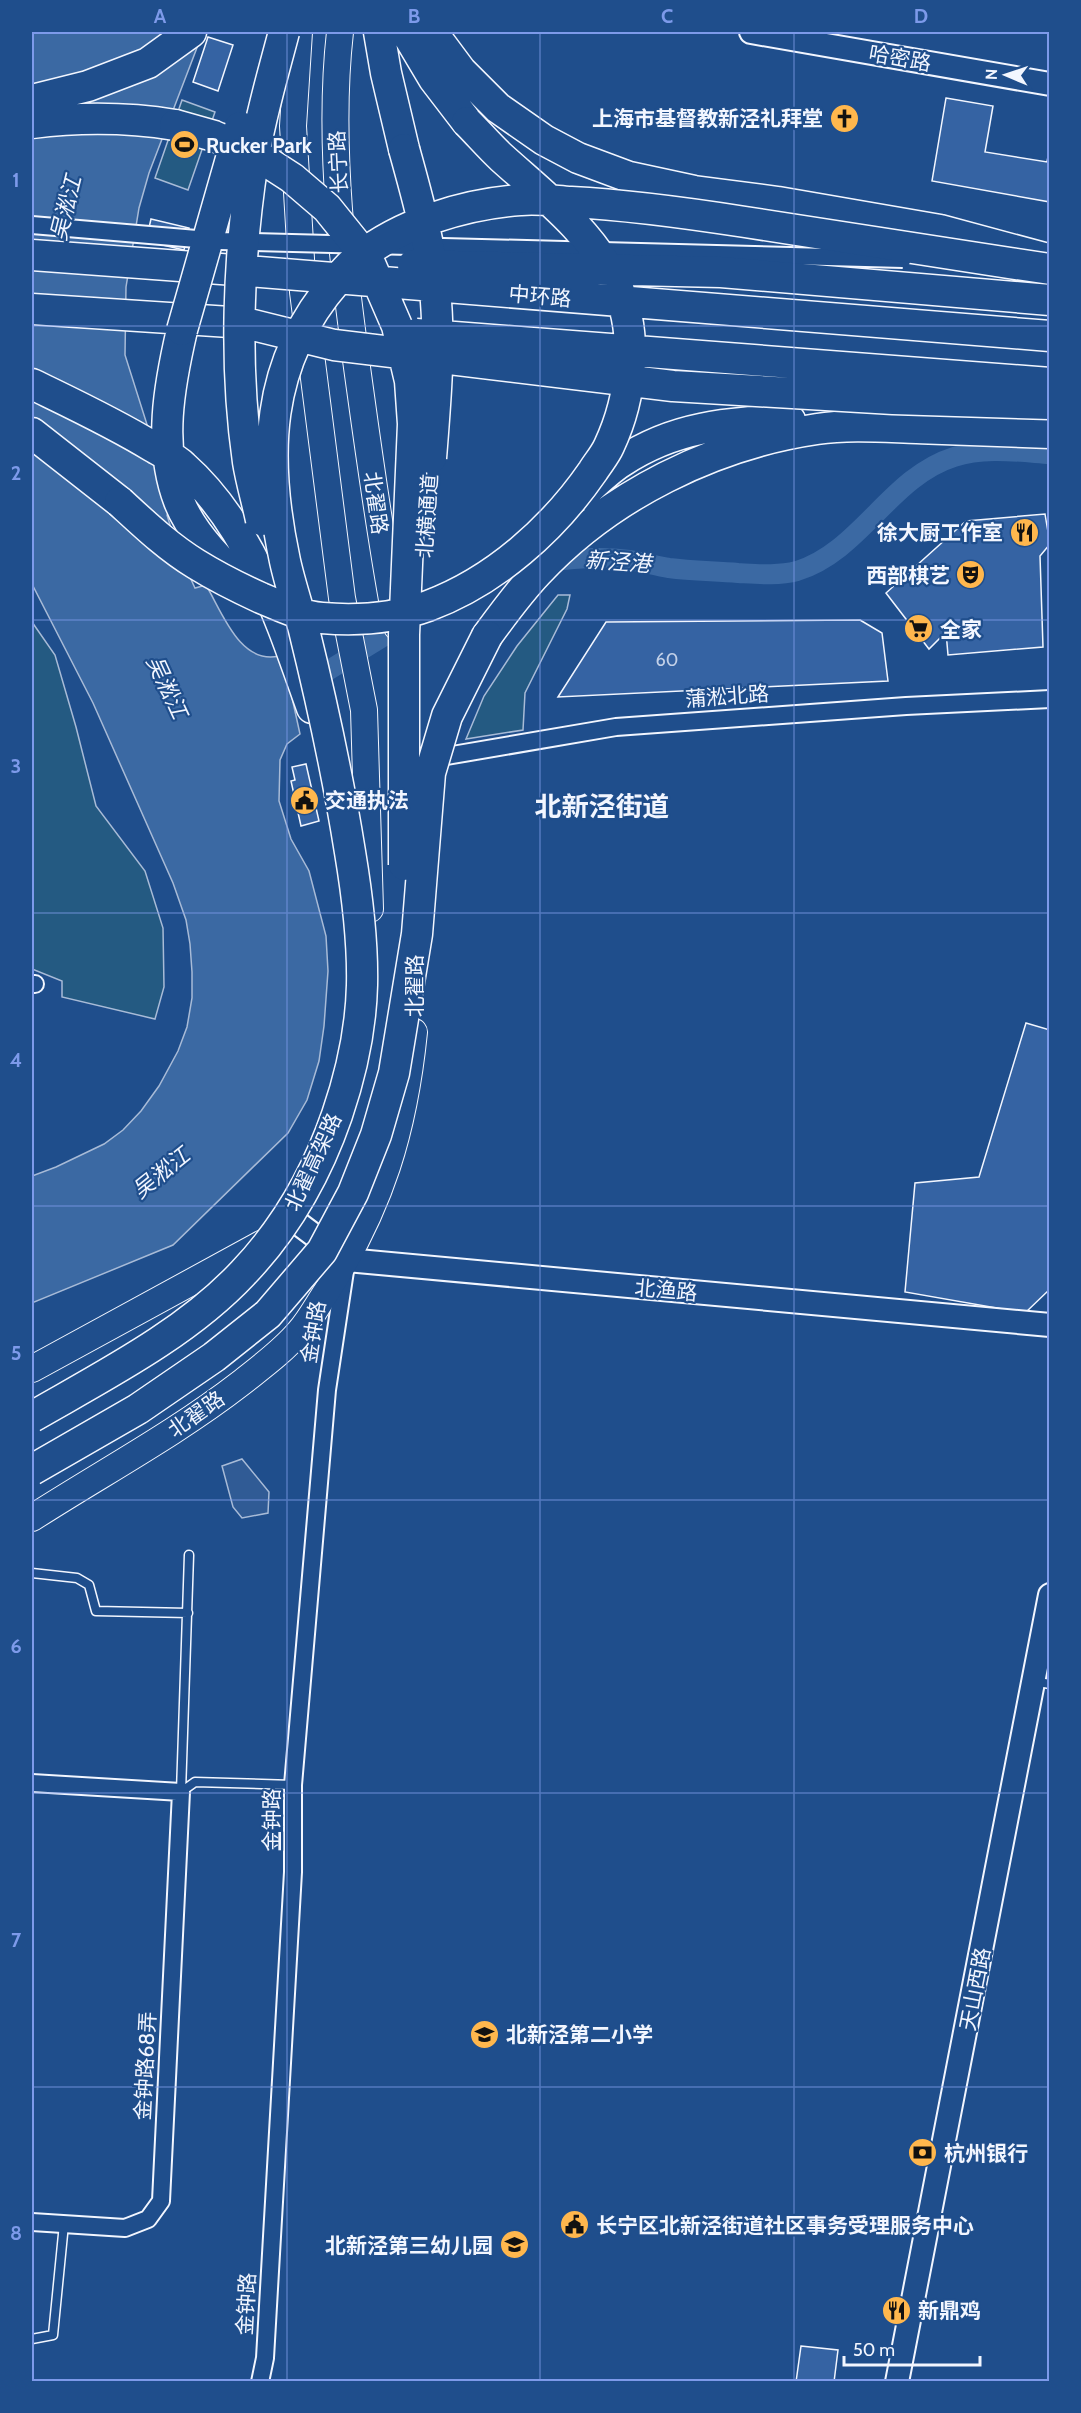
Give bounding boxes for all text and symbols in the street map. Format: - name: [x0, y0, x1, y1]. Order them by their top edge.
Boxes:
- text: A: [154, 4, 167, 28]
- text: B: [408, 4, 420, 28]
- text: C: [661, 4, 673, 28]
- text: D: [914, 4, 928, 28]
- street label: 哈密路: [867, 40, 933, 76]
- north arrow: [976, 45, 1036, 105]
- text: N: [982, 69, 1001, 80]
- church icon: 上海市基督教新泾礼拜堂: [828, 102, 860, 134]
- place label: 上海市基督教新泾礼拜堂: [592, 106, 823, 131]
- sports icon: Rucker Park: [169, 129, 201, 161]
- street label: 长宁路: [324, 130, 352, 194]
- place label: Rucker Park: [206, 133, 313, 158]
- text: 1: [12, 168, 20, 192]
- water label: 吴淞江: [45, 171, 88, 243]
- street label: 中环路: [508, 281, 572, 311]
- text: 2: [11, 461, 21, 485]
- street label: 北翟路: [359, 470, 393, 536]
- street label: 北横通道: [412, 473, 442, 559]
- restaurant icon: 徐大厨工作室: [1008, 516, 1040, 548]
- place label: 徐大厨工作室: [877, 520, 1003, 545]
- water label: 新泾港: [584, 546, 655, 578]
- theatre icon: 西部棋艺: [955, 559, 987, 591]
- place label: 西部棋艺: [866, 563, 950, 588]
- supermarket icon: 全家: [903, 613, 935, 645]
- place label: 全家: [940, 617, 982, 642]
- house number: 60: [656, 649, 678, 671]
- water label: 吴淞江: [141, 651, 194, 724]
- street label: 蒲淞北路: [684, 681, 770, 711]
- text: 3: [11, 754, 21, 778]
- public building icon: 交通执法: [288, 784, 320, 816]
- place label: 交通执法: [325, 788, 409, 813]
- district label: 北新泾街道: [535, 790, 670, 823]
- street label: 北翟路: [402, 955, 427, 1018]
- text: 4: [10, 1048, 22, 1072]
- street label: 北翟高架路: [279, 1109, 347, 1215]
- water label: 吴淞江: [127, 1140, 197, 1204]
- street label: 北渔路: [634, 1275, 698, 1305]
- street label: 金钟路: [296, 1299, 330, 1365]
- text: 5: [11, 1341, 21, 1365]
- street label: 北翟路: [163, 1386, 229, 1442]
- text: 6: [10, 1634, 22, 1658]
- street label: 金钟路: [259, 1789, 284, 1852]
- text: 7: [11, 1928, 22, 1952]
- street label: 天山西路: [955, 1945, 995, 2033]
- street label: 金钟路68弄: [130, 2011, 160, 2121]
- school or university icon: 北新泾第二小学: [469, 2018, 501, 2050]
- place label: 北新泾第二小学: [506, 2022, 653, 2047]
- bank icon: 杭州银行: [907, 2137, 939, 2169]
- place label: 杭州银行: [944, 2141, 1028, 2166]
- public building icon: 长宁区北新泾街道社区事务受理服务中心: [559, 2209, 591, 2241]
- place label: 长宁区北新泾街道社区事务受理服务中心: [596, 2213, 974, 2238]
- text: 8: [10, 2221, 22, 2245]
- school or university icon: 北新泾第三幼儿园: [498, 2229, 530, 2261]
- place label: 北新泾第三幼儿园: [325, 2233, 493, 2258]
- street label: 金钟路: [232, 2272, 260, 2336]
- restaurant icon: 新鼎鸡: [881, 2294, 913, 2326]
- place label: 新鼎鸡: [918, 2298, 981, 2323]
- scale bar: [844, 2329, 980, 2367]
- text: 50 m: [853, 2339, 895, 2361]

